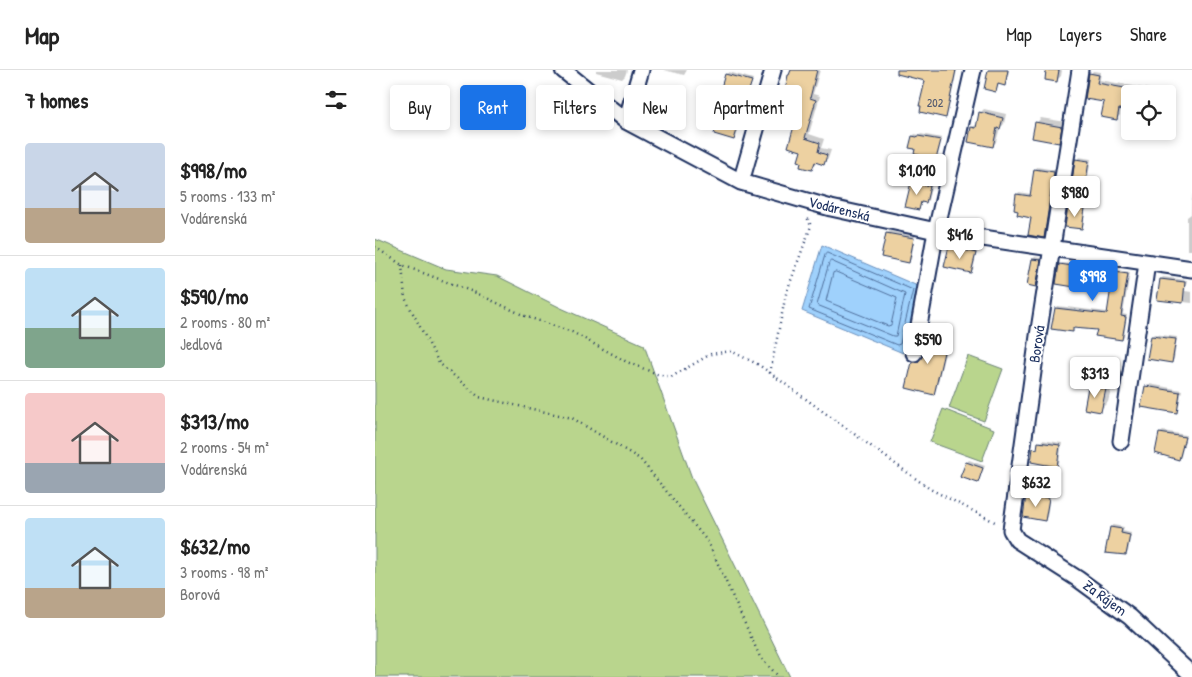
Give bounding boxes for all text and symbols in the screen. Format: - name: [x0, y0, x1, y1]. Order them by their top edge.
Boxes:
- text: Map: [25, 19, 59, 51]
- text: Map: [1006, 22, 1032, 47]
- text: Layers: [1060, 22, 1102, 47]
- text: Share: [1130, 22, 1167, 47]
- chip: Buy: [390, 85, 450, 130]
- chip: Rent: [460, 85, 526, 130]
- chip: Filters: [536, 85, 614, 130]
- chip: New: [624, 85, 686, 130]
- chip: Apartment: [696, 85, 802, 130]
- map controls: [1121, 85, 1176, 140]
- button: locate: [1121, 85, 1176, 140]
- text: 7 homes: [25, 86, 88, 115]
- icon: filters: [322, 86, 350, 114]
- house number: 202: [927, 94, 944, 111]
- pin: $1,010: [876, 154, 958, 196]
- text: $998/mo: [180, 156, 247, 185]
- text: $1,010: [898, 159, 936, 181]
- icon: home: [65, 163, 125, 223]
- pin: $980: [1045, 176, 1105, 218]
- text: $980: [1061, 181, 1089, 203]
- text: 5 rooms · 133 m²: [180, 185, 276, 207]
- street label: Vodárenská: [806, 191, 872, 226]
- text: Vodárenská: [180, 207, 247, 229]
- pin: $416: [930, 218, 990, 260]
- text: $416: [947, 223, 973, 245]
- pin: $998: [1063, 260, 1123, 302]
- text: $998: [1080, 265, 1106, 287]
- text: $590/mo: [180, 282, 248, 311]
- icon: home: [65, 288, 125, 348]
- text: 2 rooms · 80 m²: [180, 311, 270, 333]
- pin: $590: [898, 322, 958, 365]
- street label: Borová: [1024, 324, 1050, 364]
- text: $590: [914, 328, 942, 350]
- text: Jedlová: [180, 333, 222, 355]
- pin: $313: [1065, 356, 1125, 399]
- text: $313: [1081, 362, 1109, 384]
- text: $313/mo: [180, 407, 249, 436]
- icon: home: [65, 413, 125, 473]
- text: 2 rooms · 54 m²: [180, 436, 269, 458]
- text: Vodárenská: [180, 458, 247, 480]
- pin: $632: [1006, 466, 1066, 508]
- text: $632: [1021, 471, 1051, 493]
- text: $632/mo: [180, 532, 250, 561]
- icon: home: [65, 538, 125, 598]
- text: 3 rooms · 98 m²: [180, 561, 269, 583]
- street label: Za Rájem: [1079, 575, 1131, 621]
- text: Borová: [180, 583, 220, 605]

